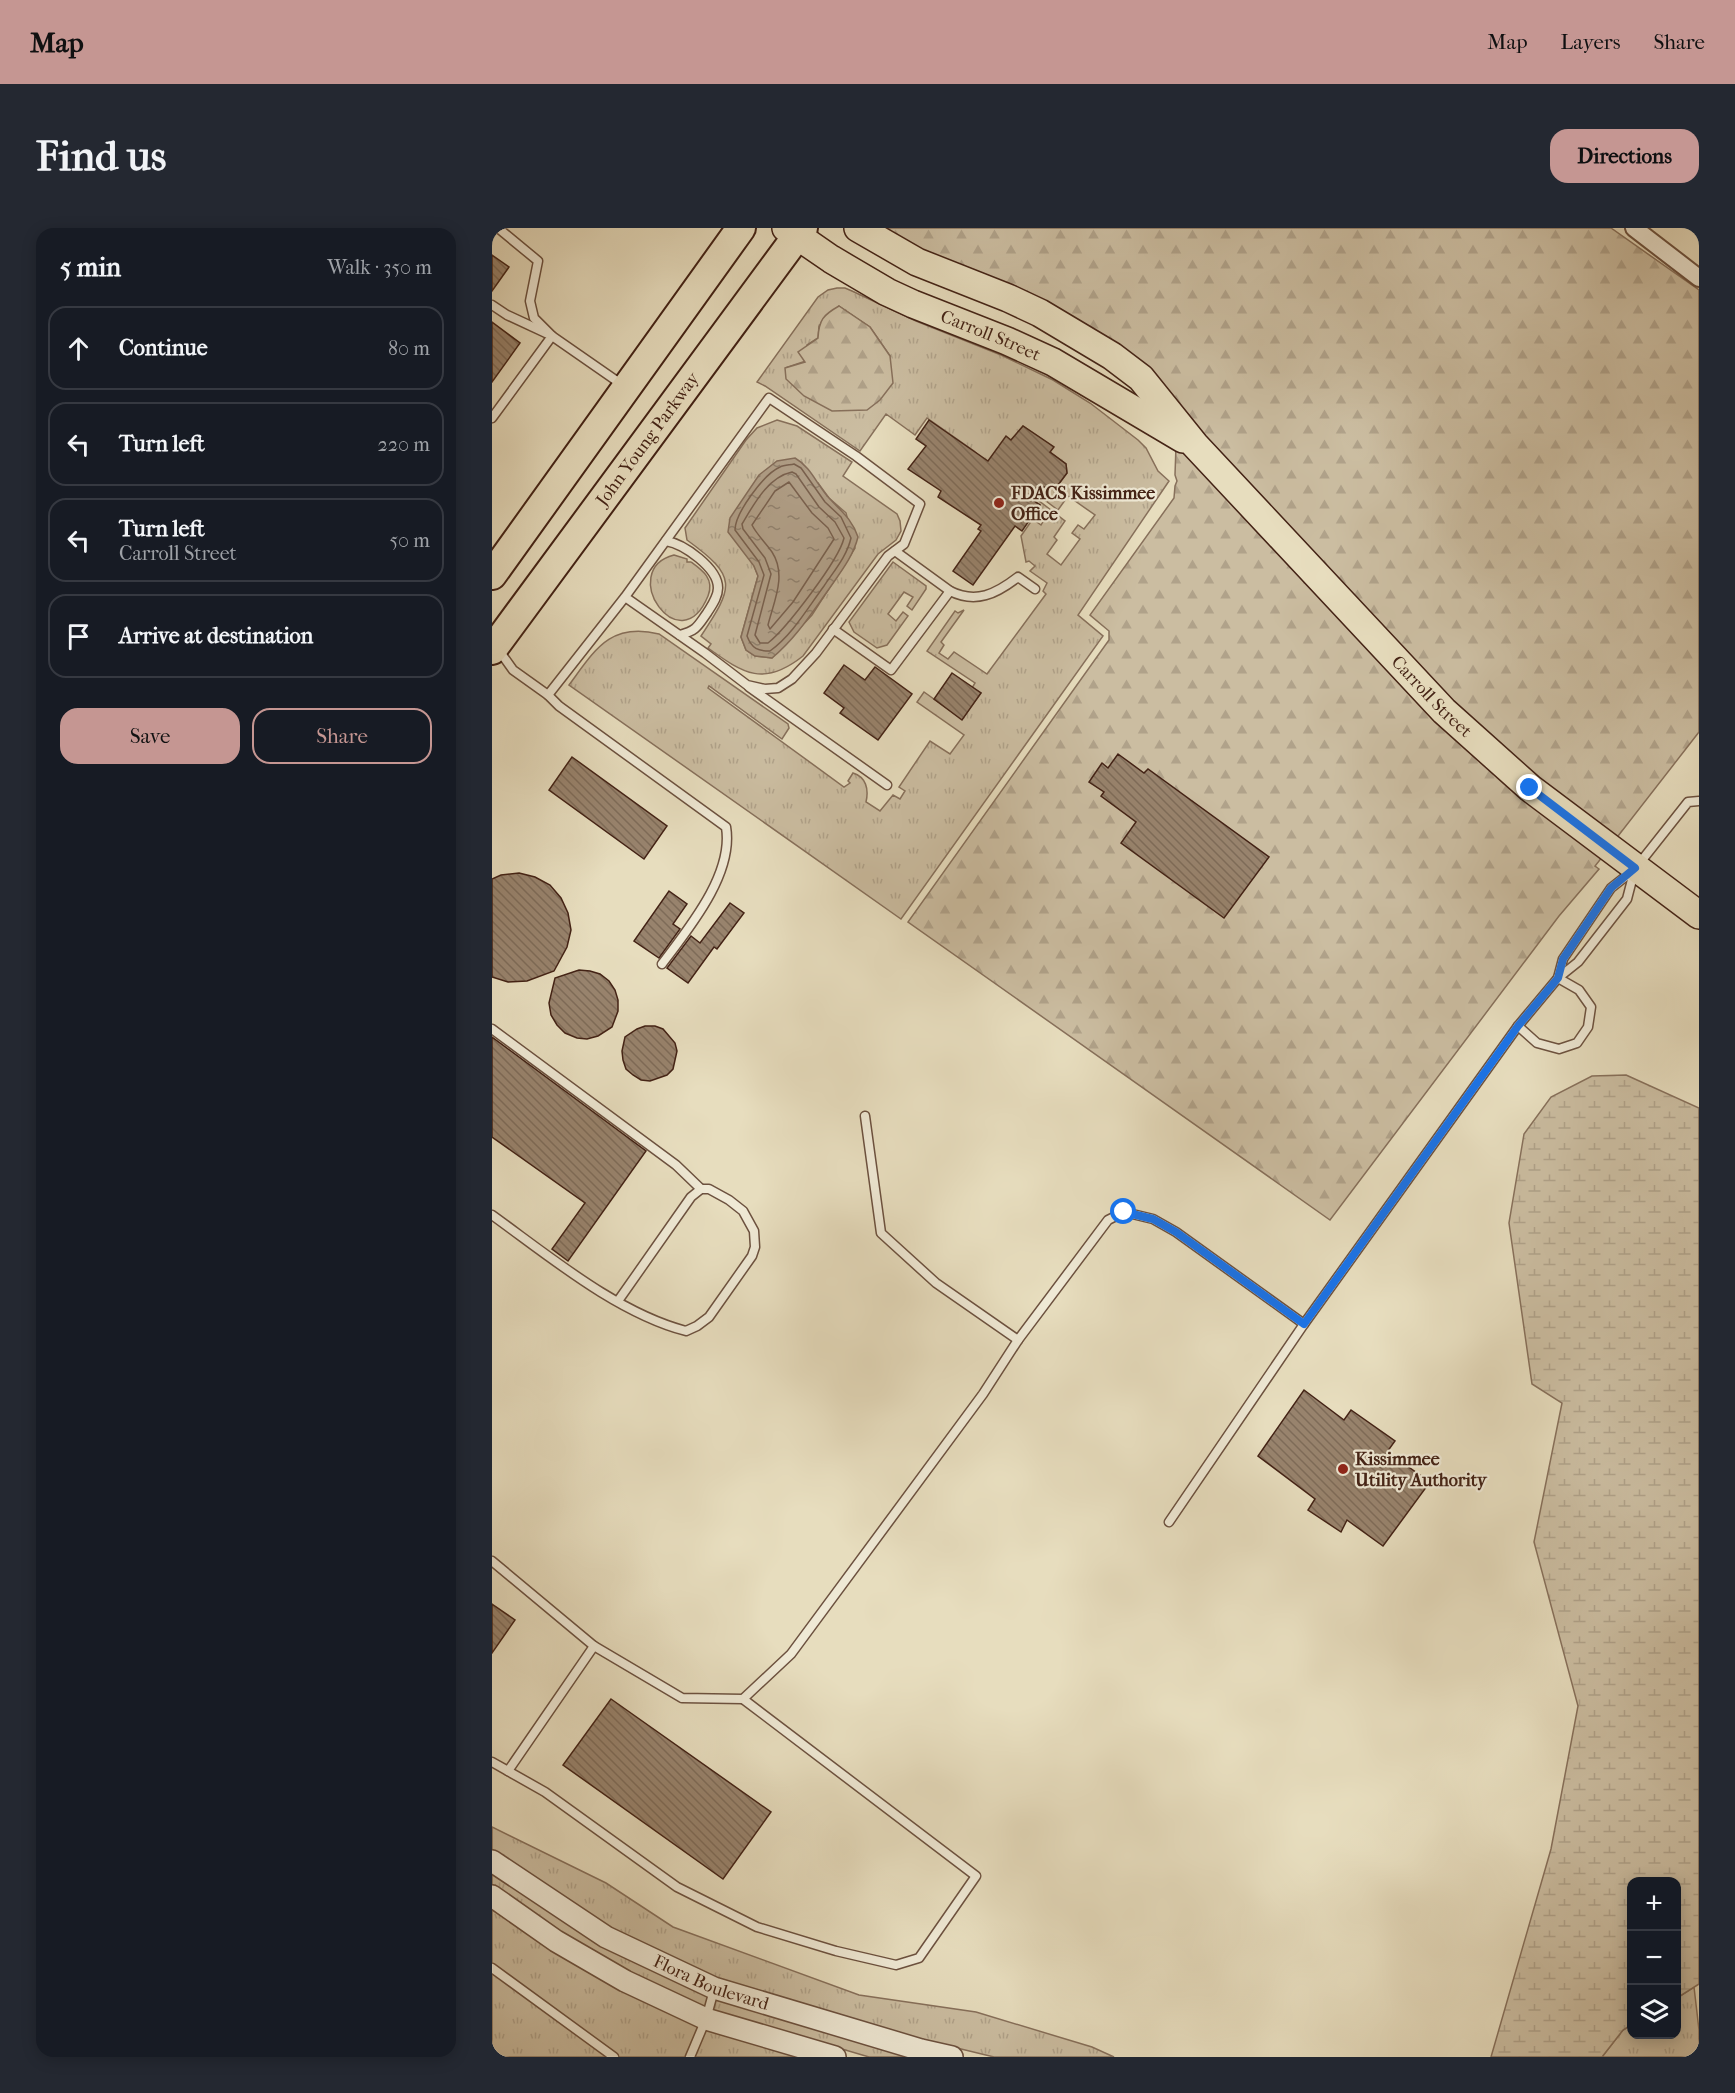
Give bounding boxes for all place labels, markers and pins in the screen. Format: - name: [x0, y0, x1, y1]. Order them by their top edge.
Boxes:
- place label: FDACS Kissimmee Office: [1010, 483, 1155, 525]
- marker: FDACS Kissimmee Office: [992, 496, 1006, 510]
- place label: Kissimmee Utility Authority: [1354, 1449, 1488, 1491]
- marker: Kissimmee Utility Authority: [1336, 1462, 1350, 1476]

